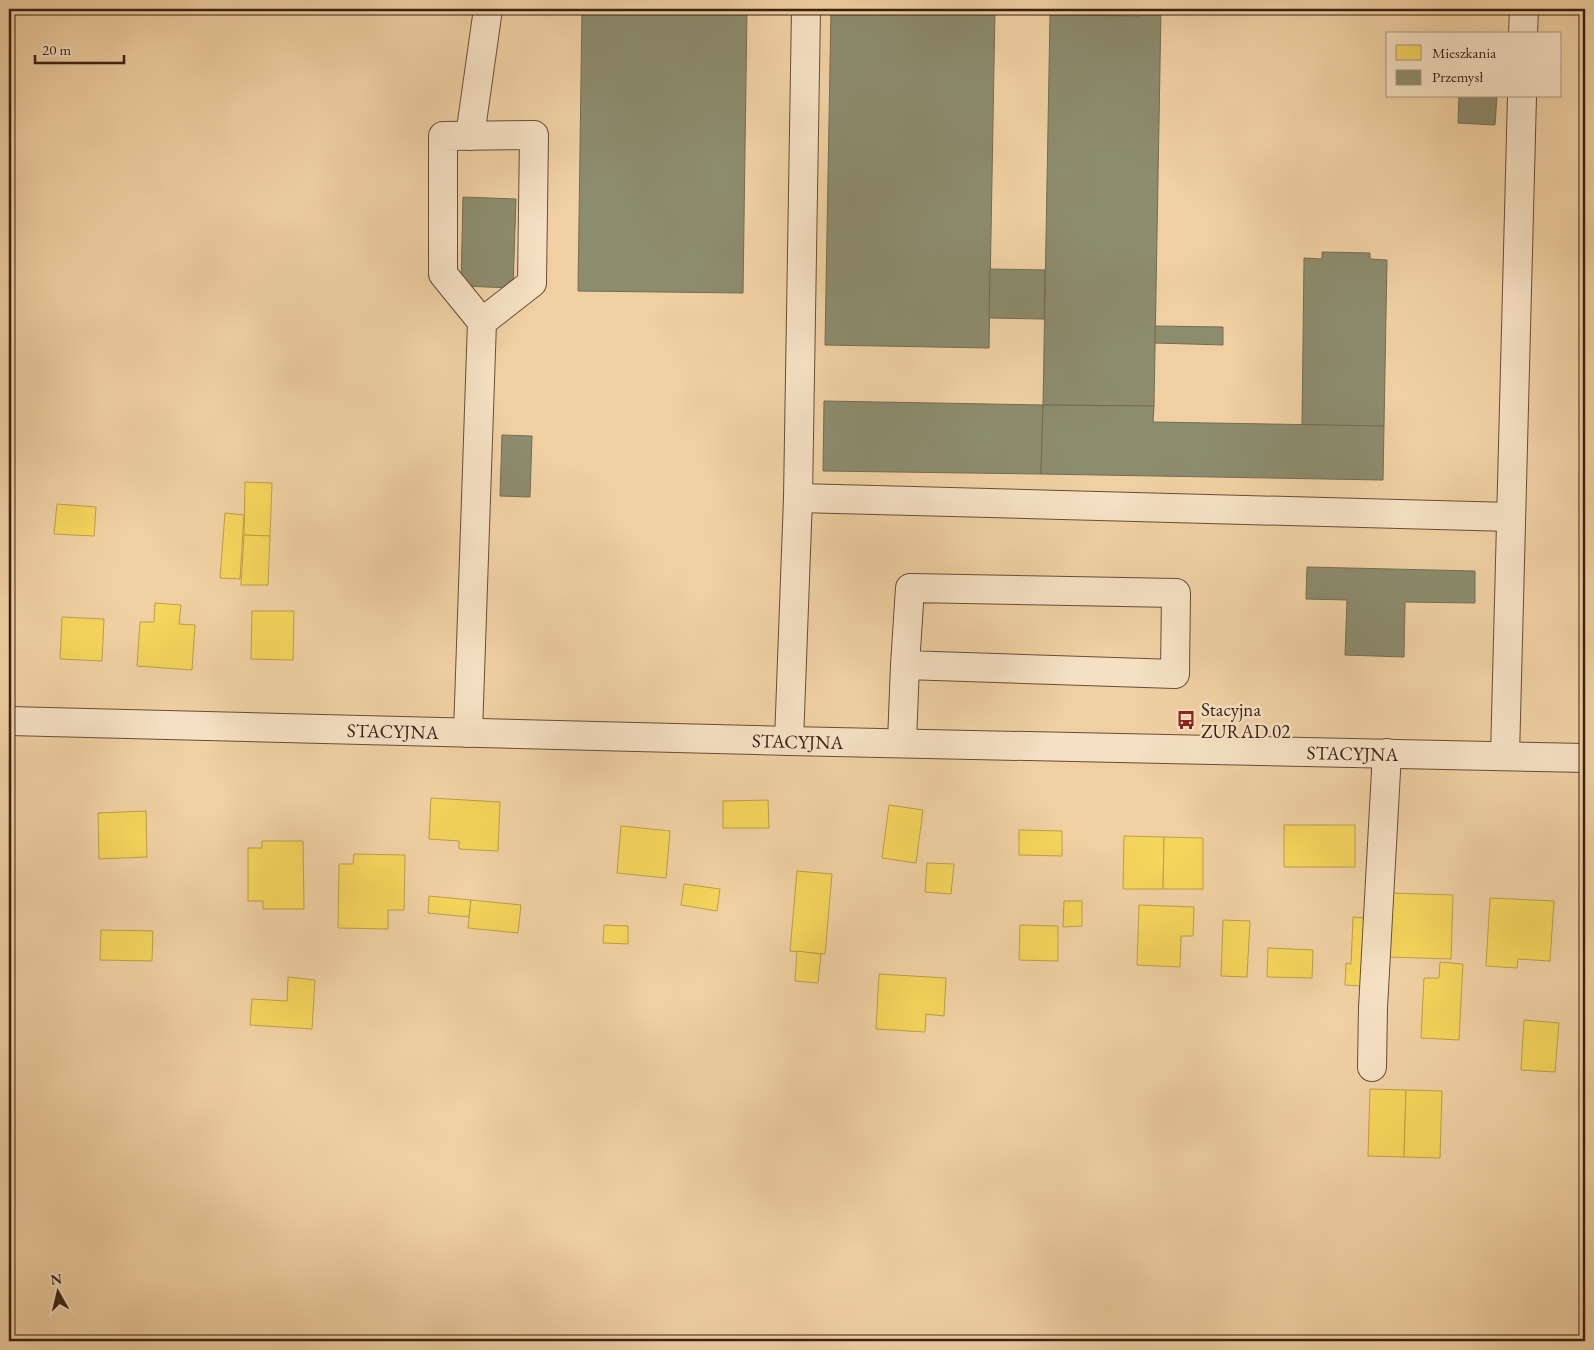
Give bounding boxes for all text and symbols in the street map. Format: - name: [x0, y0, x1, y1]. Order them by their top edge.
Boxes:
- scale bar: [35, 32, 124, 64]
- legend: [1386, 32, 1562, 98]
- text: 20 m: [42, 40, 71, 59]
- text: Mieszkania: [1432, 43, 1496, 62]
- text: Przemysł: [1432, 67, 1483, 86]
- place label: Stacyjna ZURAD 02: [1201, 697, 1290, 744]
- bus stop icon: Stacyjna ZURAD 02: [1175, 709, 1197, 731]
- street label: STACYJNA: [347, 718, 440, 745]
- street label: STACYJNA: [752, 728, 845, 755]
- street label: STACYJNA: [1306, 740, 1400, 767]
- north arrow: [32, 1268, 82, 1318]
- text: N: [49, 1269, 64, 1289]

